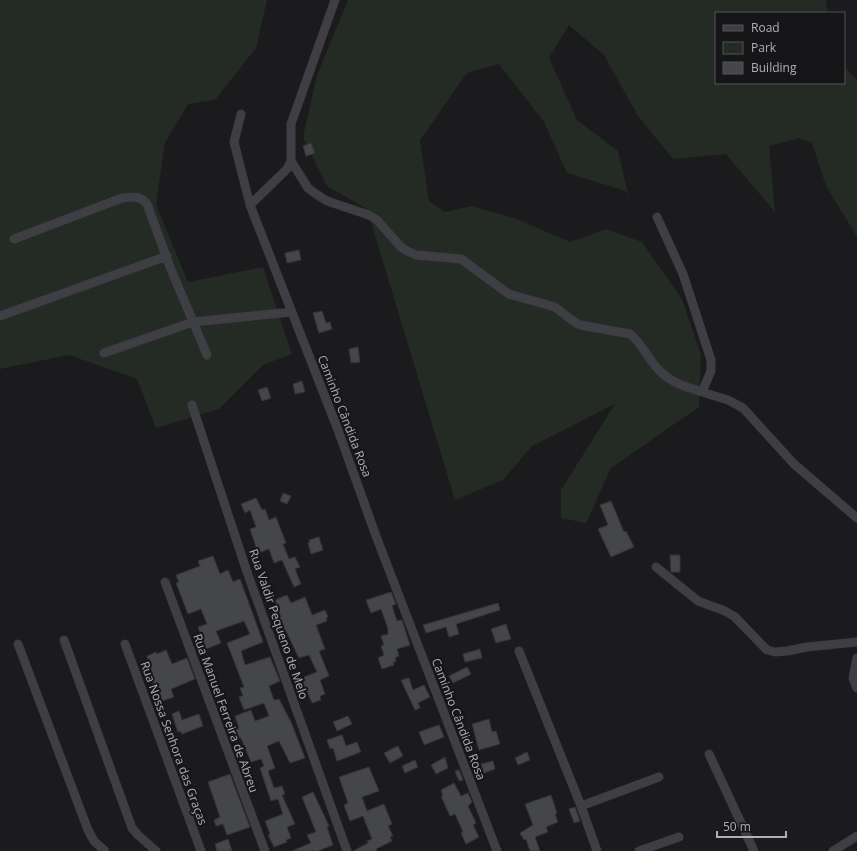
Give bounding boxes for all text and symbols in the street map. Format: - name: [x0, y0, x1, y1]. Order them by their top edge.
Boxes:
- legend: [715, 12, 845, 84]
- text: Road: [751, 19, 780, 36]
- text: Park: [751, 39, 777, 56]
- text: Building: [751, 59, 797, 76]
- street label: Caminho Cândida Rosa: [314, 352, 376, 480]
- street label: Rua Valdir Pequeno de Melo: [245, 547, 313, 701]
- street label: Rua Manuel Ferreira de Abreu: [189, 631, 263, 795]
- street label: Caminho Cândida Rosa: [428, 655, 490, 783]
- street label: Rua Nossa Senhora das Graças: [136, 659, 212, 828]
- scale bar: [717, 813, 786, 839]
- text: 50 m: [723, 818, 751, 835]

